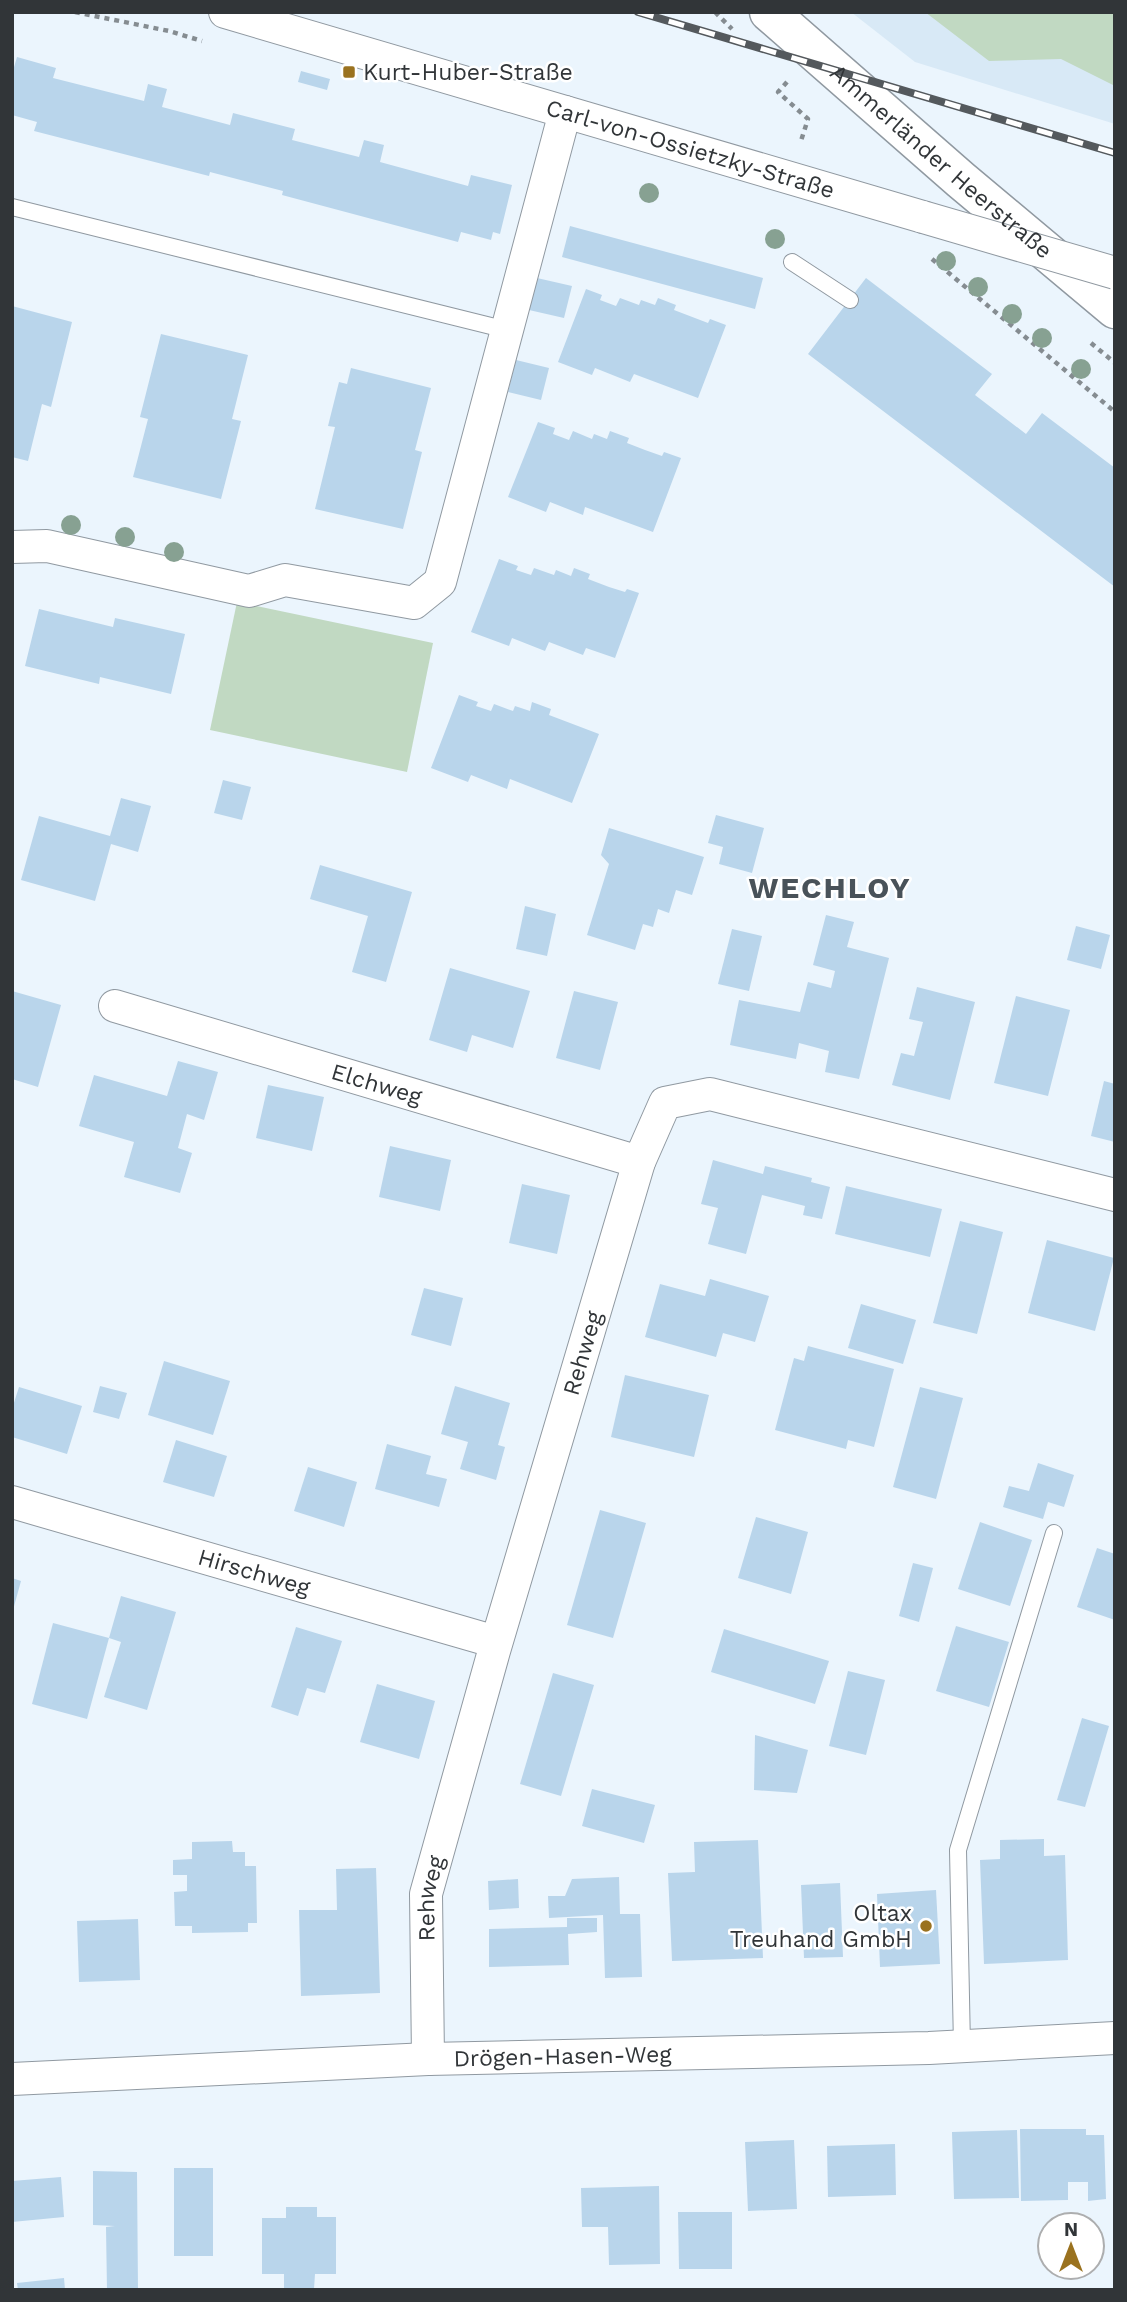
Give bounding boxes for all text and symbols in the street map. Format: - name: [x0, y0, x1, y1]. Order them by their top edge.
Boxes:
- street label: Ammerländer Heerstraße: [825, 58, 1058, 264]
- place label: Kurt-Huber-Straße: [363, 59, 573, 86]
- marker: Kurt-Huber-Straße: [341, 64, 357, 80]
- street label: Carl-von-Ossietzky-Straße: [543, 94, 838, 204]
- district label: WECHLOY: [748, 870, 912, 905]
- street label: Elchweg: [328, 1058, 426, 1110]
- street label: Rehweg: [557, 1307, 608, 1399]
- street label: Hirschweg: [195, 1543, 314, 1601]
- street label: Rehweg: [412, 1852, 450, 1942]
- place label: Oltax Treuhand GmbH: [730, 1900, 912, 1953]
- marker: Oltax Treuhand GmbH: [918, 1918, 934, 1934]
- street label: Drögen-Hasen-Weg: [453, 2040, 673, 2072]
- north arrow: [1036, 2211, 1106, 2281]
- text: N: [1064, 2218, 1078, 2241]

